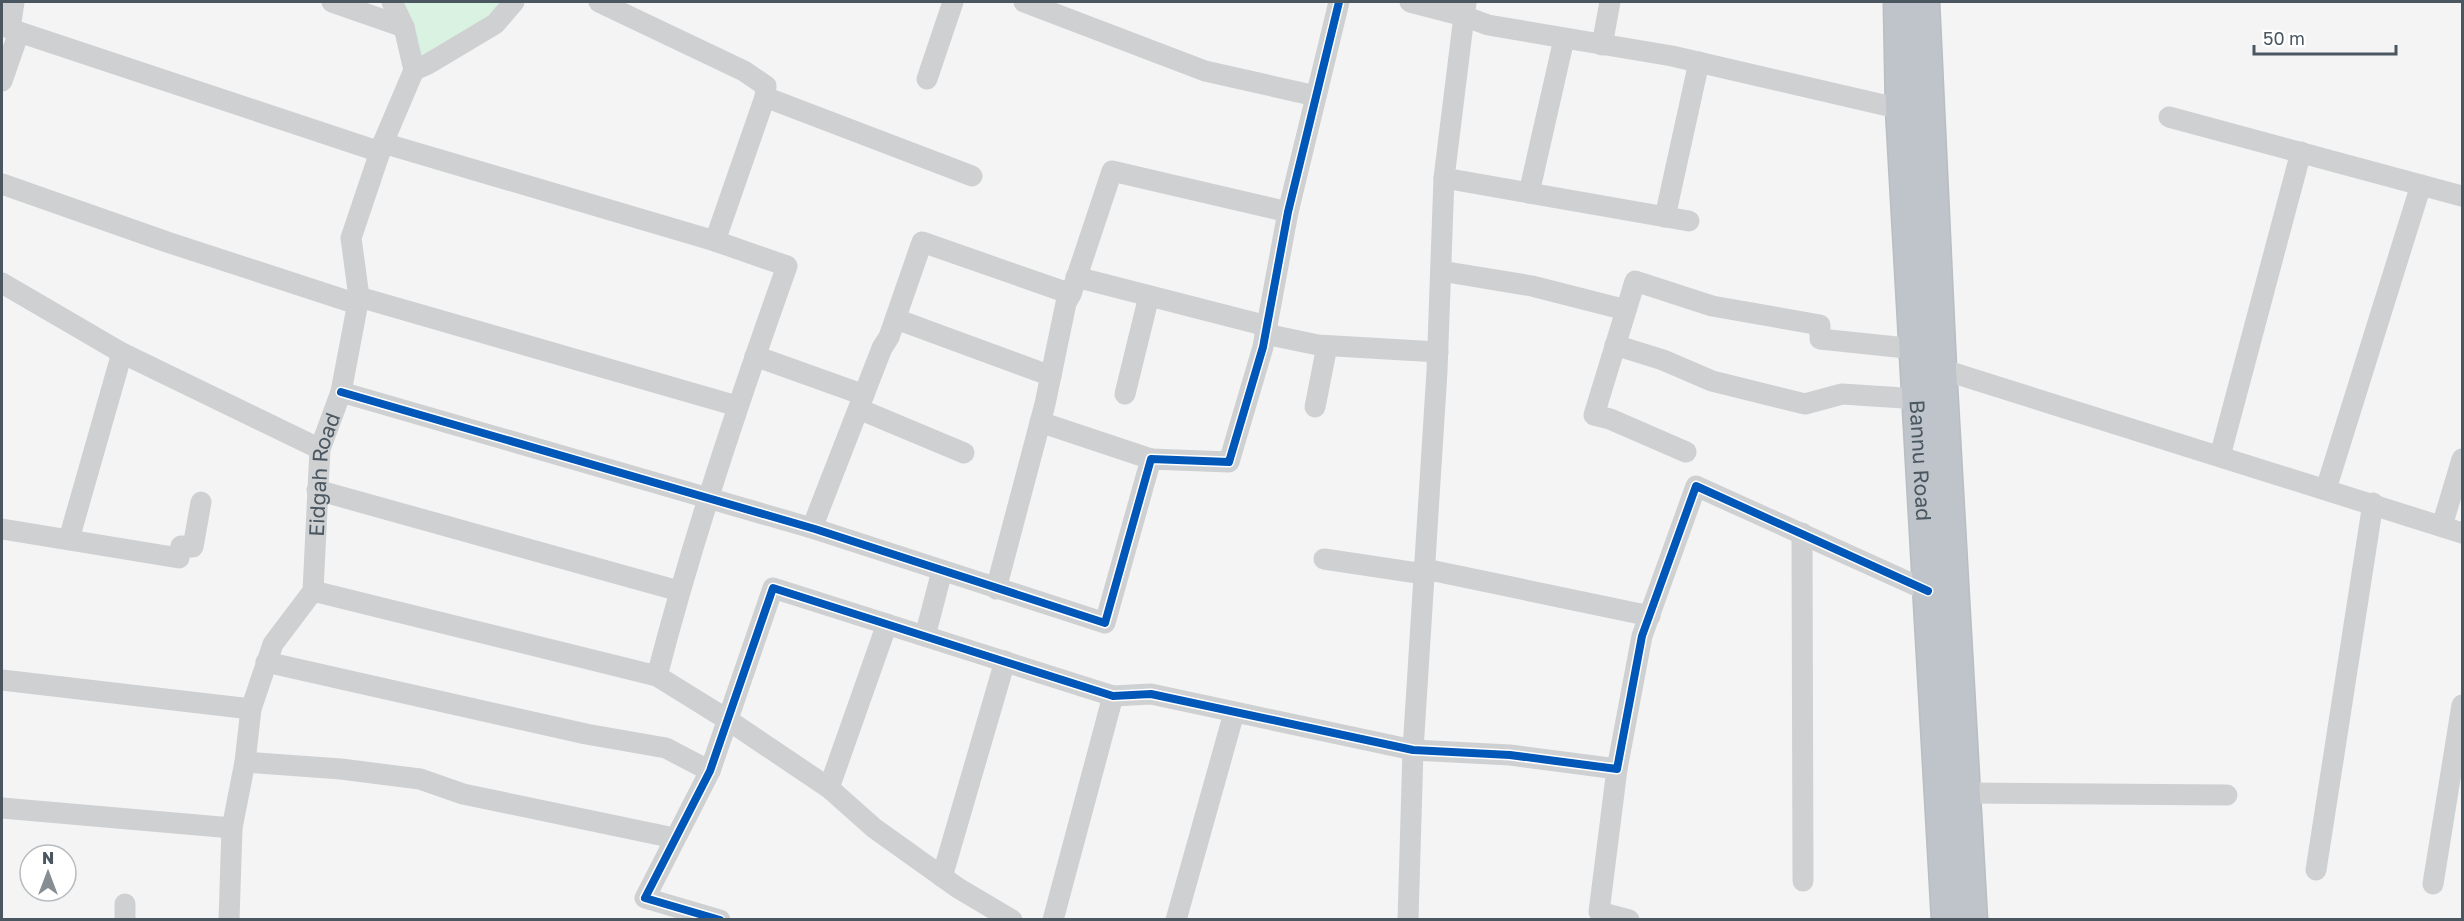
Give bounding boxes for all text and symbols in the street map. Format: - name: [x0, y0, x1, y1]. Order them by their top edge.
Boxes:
- scale bar: [2254, 18, 2396, 56]
- text: 50 m: [2263, 27, 2305, 49]
- street label: Bannu Road: [1905, 399, 1937, 522]
- street label: Eidgah Road: [303, 409, 345, 537]
- north arrow: [18, 843, 78, 903]
- text: N: [42, 848, 54, 868]

